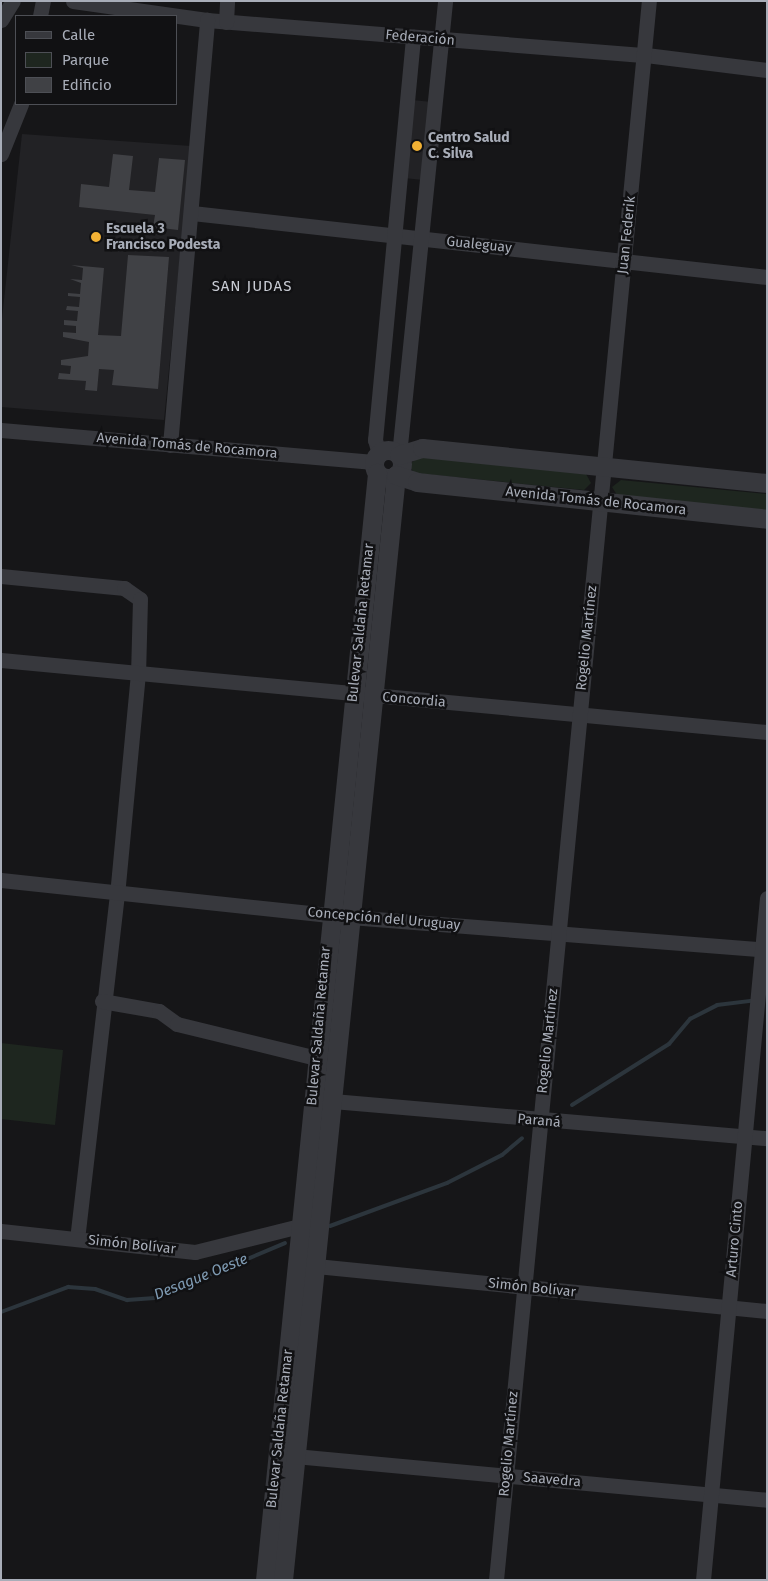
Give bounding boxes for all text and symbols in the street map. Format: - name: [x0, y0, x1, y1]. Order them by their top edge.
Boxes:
- legend: [15, 15, 178, 105]
- text: Calle: [62, 26, 95, 44]
- street label: Federación: [385, 27, 455, 49]
- text: Parque: [62, 51, 109, 69]
- text: Edificio: [62, 76, 112, 94]
- place label: Centro Salud C. Silva: [428, 130, 510, 162]
- marker: Centro Salud C. Silva: [410, 139, 424, 153]
- street label: Juan Federik: [615, 195, 639, 275]
- place label: Escuela 3 Francisco Podesta: [106, 221, 220, 253]
- marker: Escuela 3 Francisco Podesta: [90, 231, 102, 243]
- street label: Gualeguay: [445, 233, 513, 257]
- district label: SAN JUDAS: [211, 278, 293, 296]
- street label: Avenida Tomás de Rocamora: [96, 430, 278, 462]
- street label: Avenida Tomás de Rocamora: [505, 483, 687, 519]
- street label: Bulevar Saldaña Retamar: [344, 543, 378, 703]
- street label: Rogelio Martínez: [573, 584, 601, 692]
- street label: Concordia: [382, 689, 446, 711]
- street label: Concepción del Uruguay: [307, 904, 461, 934]
- street label: Bulevar Saldaña Retamar: [304, 946, 334, 1106]
- street label: Rogelio Martínez: [534, 987, 562, 1095]
- street label: Paraná: [517, 1111, 561, 1131]
- street label: Arturo Cinto: [723, 1200, 747, 1278]
- street label: Simón Bolívar: [87, 1232, 177, 1258]
- water label: Desague Oeste: [151, 1250, 251, 1304]
- street label: Simón Bolívar: [487, 1275, 577, 1301]
- street label: Bulevar Saldaña Retamar: [263, 1349, 297, 1509]
- street label: Rogelio Martínez: [496, 1391, 522, 1497]
- street label: Saavedra: [522, 1469, 582, 1491]

